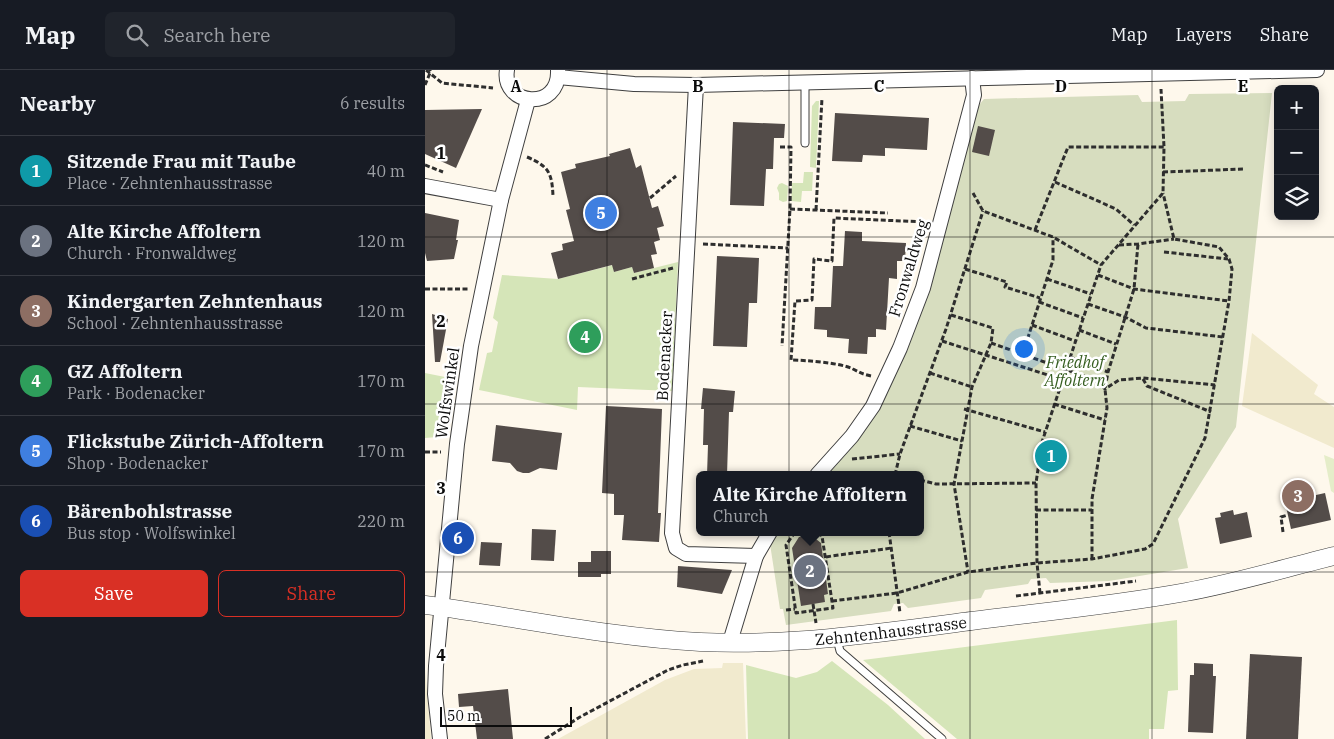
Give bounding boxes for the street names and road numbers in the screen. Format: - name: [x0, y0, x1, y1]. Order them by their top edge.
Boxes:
- street label: Fronwaldweg: [884, 217, 932, 319]
- street label: Bodenacker: [652, 310, 676, 402]
- street label: Wolfswinkel: [431, 346, 463, 440]
- street label: Zehntenhausstrasse: [814, 612, 968, 649]

